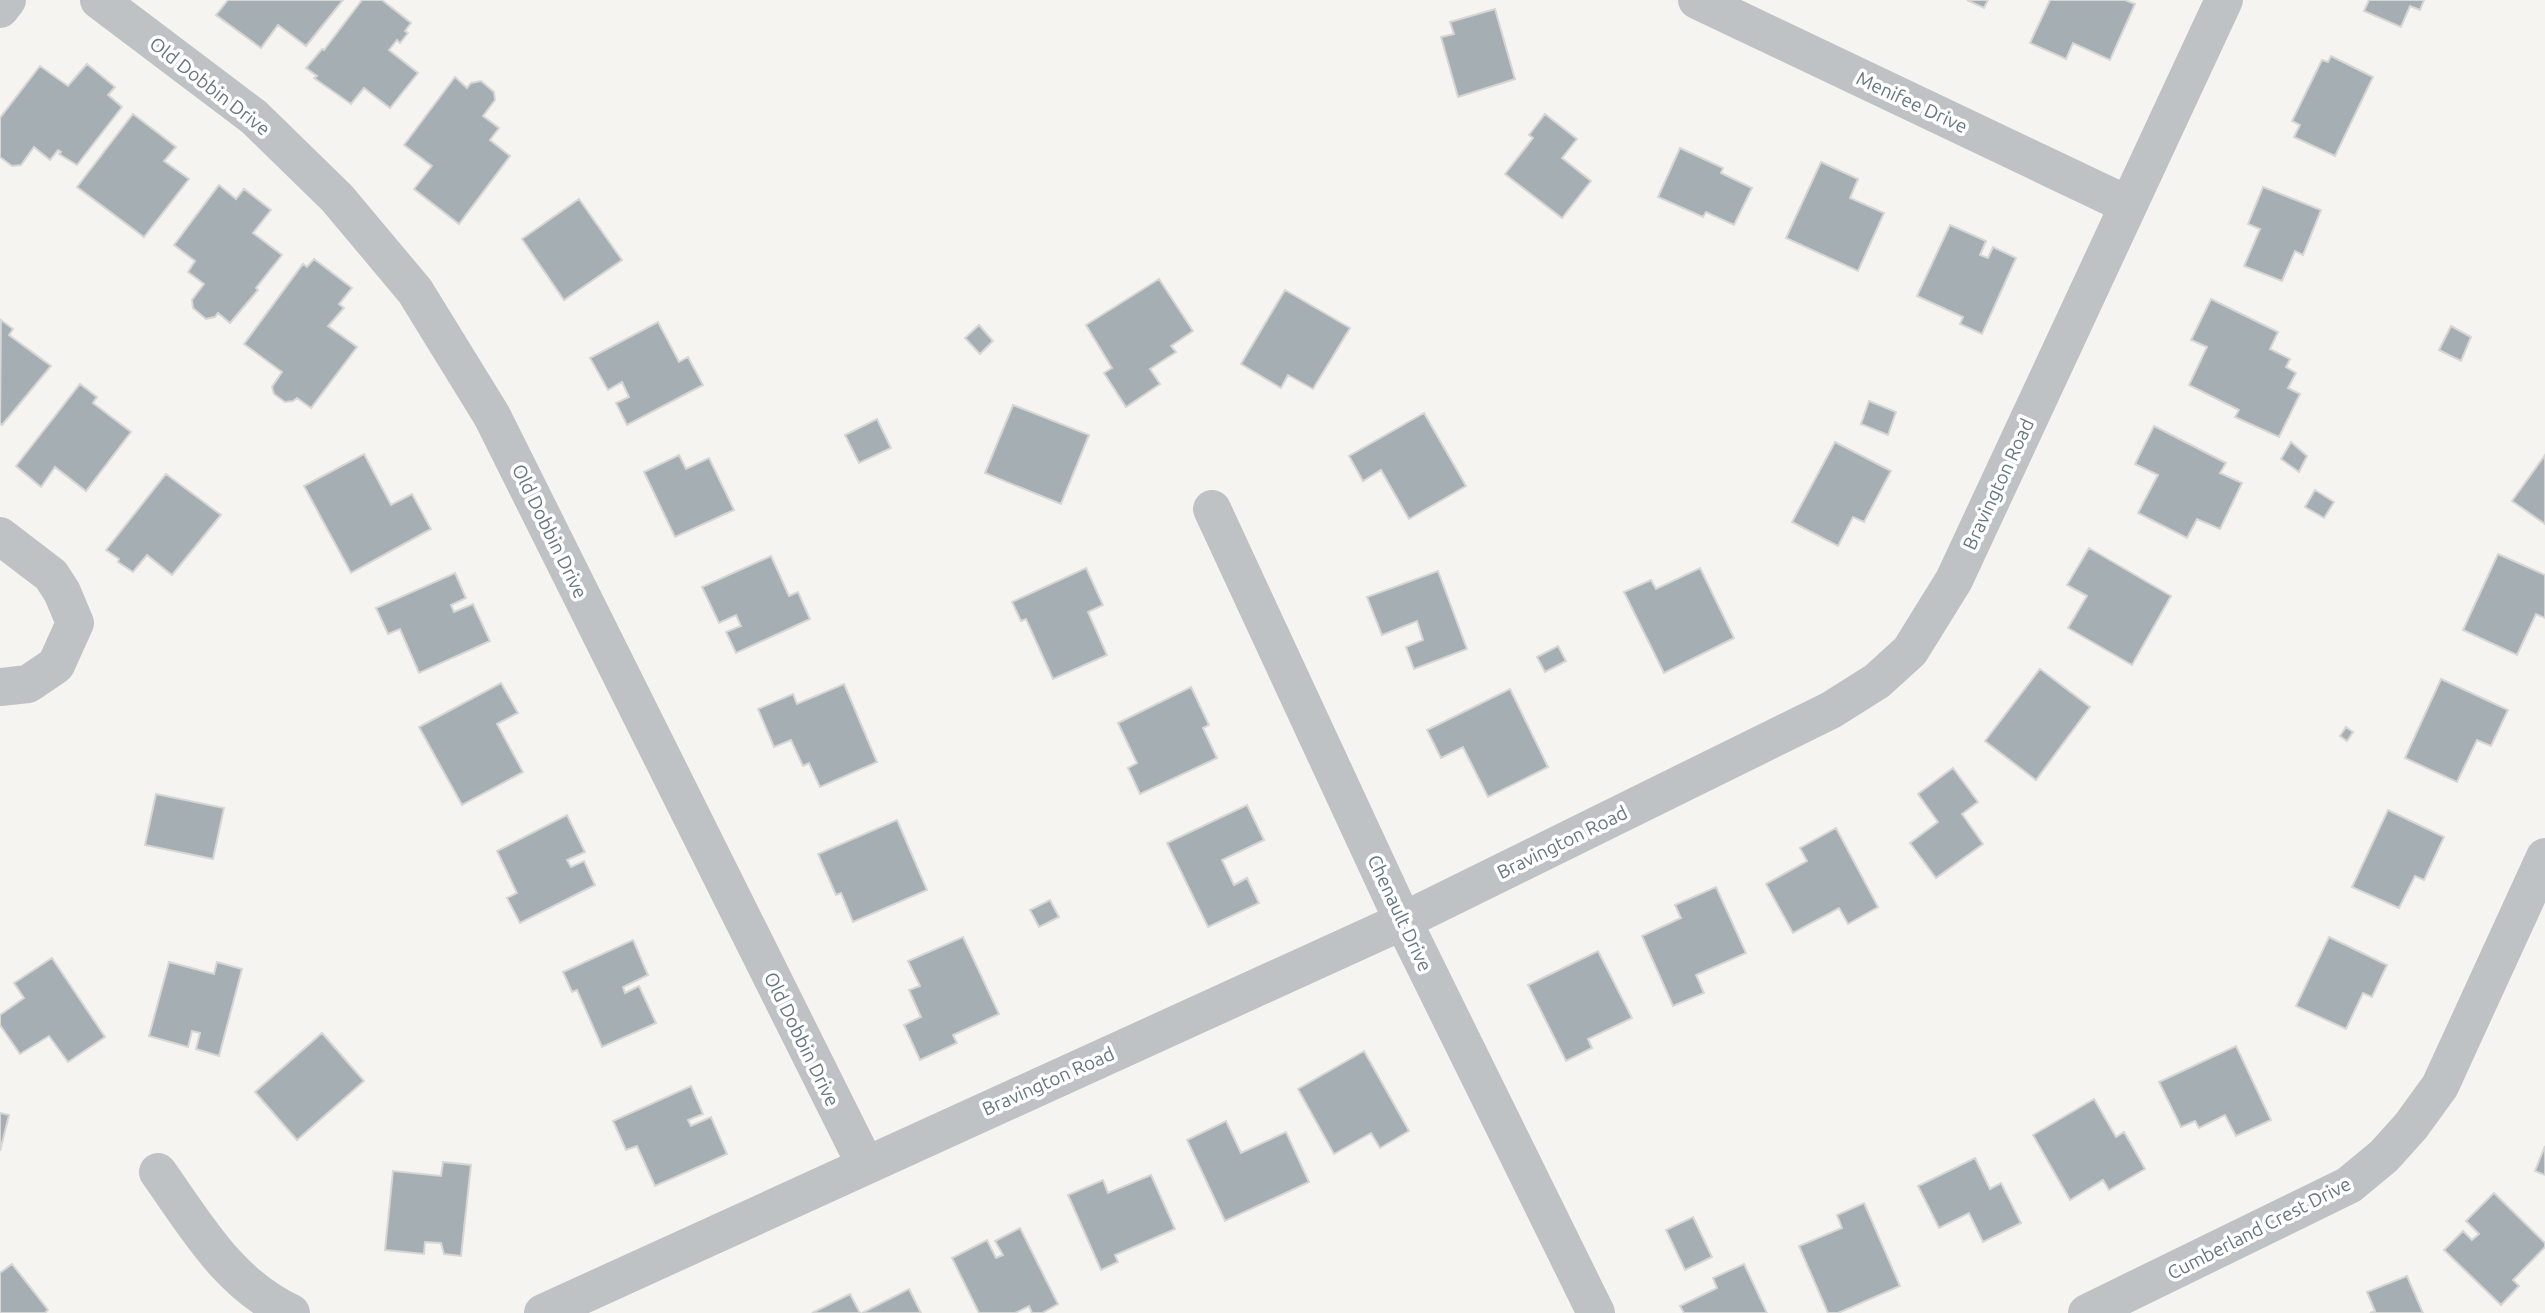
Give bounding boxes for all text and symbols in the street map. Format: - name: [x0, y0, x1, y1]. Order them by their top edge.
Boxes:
- street label: Old Dobbin Drive: [145, 32, 275, 140]
- street label: Menifee Drive: [1853, 67, 1971, 137]
- street label: Bravington Road: [1958, 415, 2038, 553]
- street label: Old Dobbin Drive: [508, 460, 592, 602]
- street label: Bravington Road: [1493, 801, 1631, 883]
- street label: Chenault Drive: [1363, 851, 1437, 975]
- street label: Old Dobbin Drive: [760, 968, 844, 1110]
- street label: Bravington Road: [979, 1042, 1117, 1120]
- street label: Cumberland Crest Drive: [2164, 1172, 2354, 1284]

